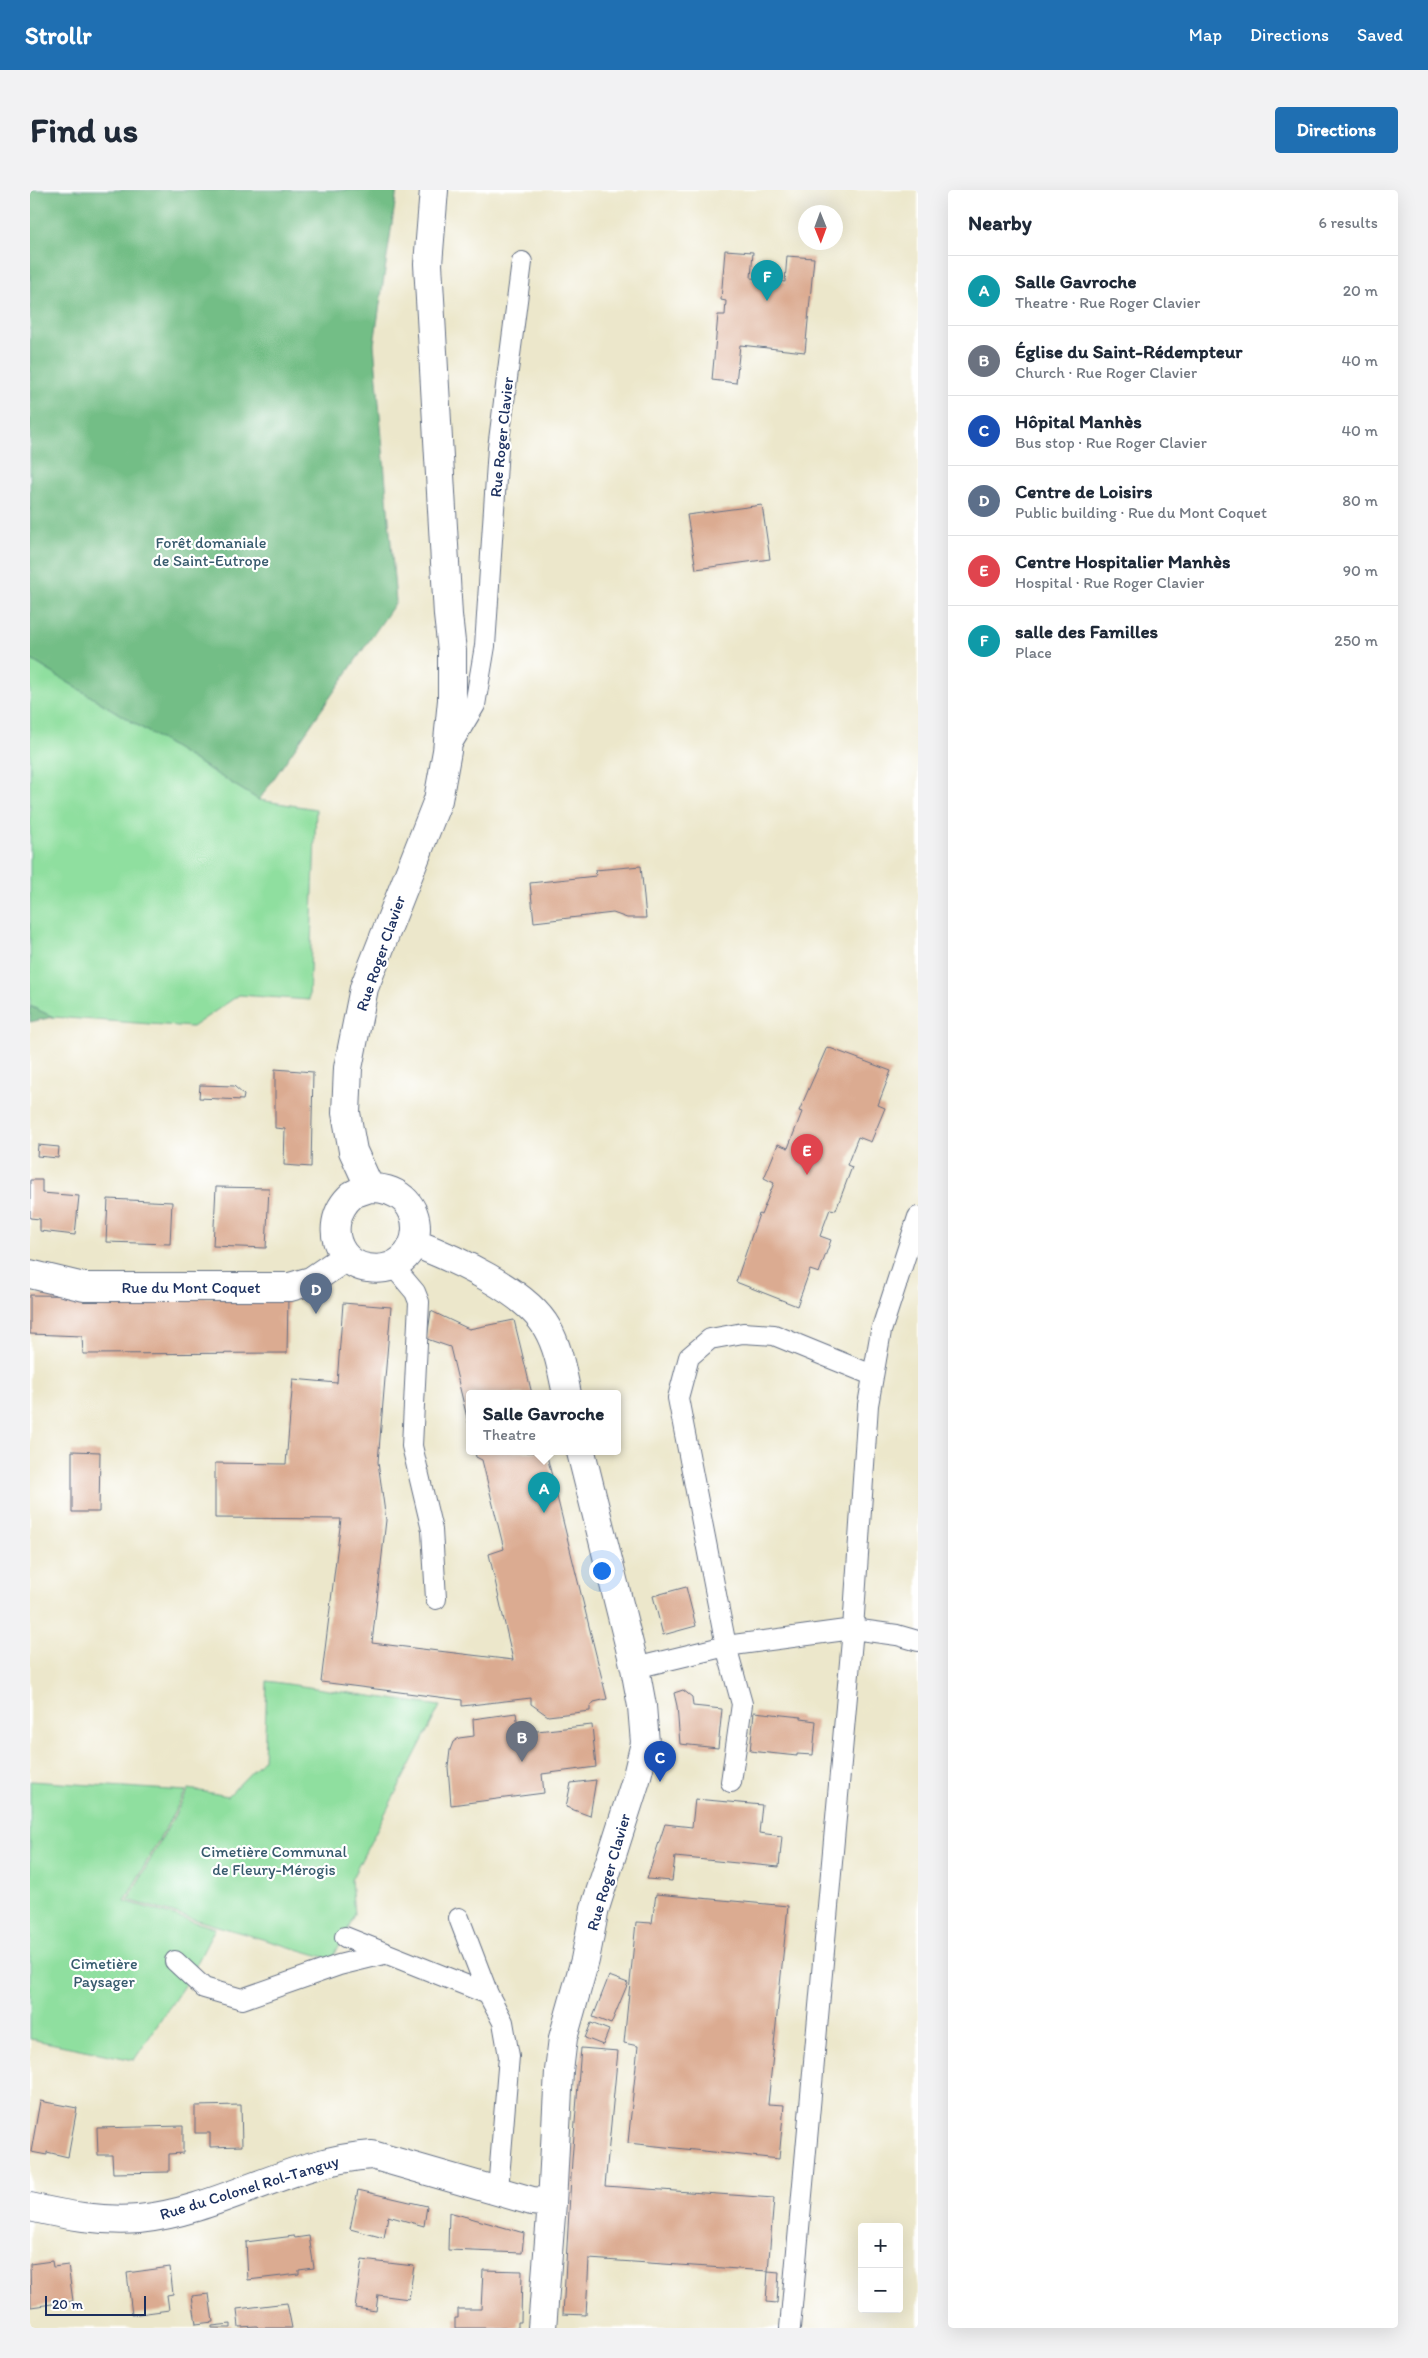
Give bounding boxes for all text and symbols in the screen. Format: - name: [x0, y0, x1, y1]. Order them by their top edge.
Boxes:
- text: Strollr: [25, 21, 91, 50]
- text: Map: [1189, 24, 1222, 46]
- text: Directions: [1250, 24, 1329, 46]
- text: Saved: [1357, 24, 1403, 46]
- button: Directions: [1275, 107, 1398, 153]
- text: Find us: [30, 109, 138, 151]
- north arrow: [798, 205, 843, 250]
- text: Nearby: [968, 210, 1032, 235]
- text: 6 results: [1318, 213, 1378, 232]
- pin: F: [751, 260, 783, 301]
- text: Salle Gavroche: [1015, 270, 1136, 293]
- text: A: [979, 281, 989, 300]
- text: 20 m: [1343, 281, 1378, 300]
- text: Theatre · Rue Roger Clavier: [1015, 293, 1200, 312]
- text: Église du Saint-Rédempteur: [1015, 340, 1243, 363]
- text: B: [979, 351, 989, 370]
- text: 40 m: [1341, 351, 1378, 370]
- text: Church · Rue Roger Clavier: [1015, 363, 1197, 382]
- street label: Rue Roger Clavier: [486, 376, 517, 498]
- text: Hôpital Manhès: [1015, 410, 1142, 433]
- text: C: [979, 421, 989, 440]
- text: 40 m: [1341, 421, 1378, 440]
- text: Bus stop · Rue Roger Clavier: [1015, 433, 1207, 452]
- text: Centre de Loisirs: [1015, 480, 1152, 503]
- text: D: [979, 491, 989, 510]
- text: 80 m: [1342, 491, 1378, 510]
- text: Public building · Rue du Mont Coquet: [1015, 503, 1267, 522]
- park label: Forêt domaniale de Saint-Eutrope: [153, 533, 269, 570]
- text: Centre Hospitalier Manhès: [1015, 550, 1230, 573]
- text: E: [980, 561, 988, 580]
- text: 90 m: [1343, 561, 1378, 580]
- text: Hospital · Rue Roger Clavier: [1015, 573, 1204, 592]
- text: salle des Familles: [1015, 620, 1158, 643]
- text: F: [980, 631, 988, 650]
- text: 250 m: [1334, 631, 1378, 650]
- text: Place: [1015, 643, 1052, 662]
- street label: Rue Roger Clavier: [352, 893, 409, 1013]
- pin: E: [791, 1134, 823, 1175]
- pin: D: [300, 1273, 332, 1314]
- street label: Rue du Mont Coquet: [121, 1278, 261, 1297]
- popup: [466, 1390, 621, 1455]
- text: Salle Gavroche: [483, 1402, 604, 1425]
- text: Theatre: [483, 1425, 536, 1444]
- pin: A: [528, 1472, 560, 1513]
- your location: [589, 1558, 615, 1584]
- pin: B: [506, 1721, 538, 1762]
- pin: C: [644, 1741, 676, 1782]
- street label: Rue Roger Clavier: [583, 1811, 634, 1933]
- park label: Cimetière Communal de Fleury-Mérogis: [201, 1842, 348, 1879]
- park label: Cimetière Paysager: [70, 1954, 138, 1991]
- street label: Rue du Colonel Rol-Tanguy: [157, 2151, 341, 2224]
- map controls: [858, 2223, 903, 2313]
- button: +: [858, 2223, 903, 2268]
- button: −: [858, 2268, 903, 2313]
- scale bar: [45, 2293, 146, 2316]
- text: 20 m: [52, 2296, 83, 2313]

